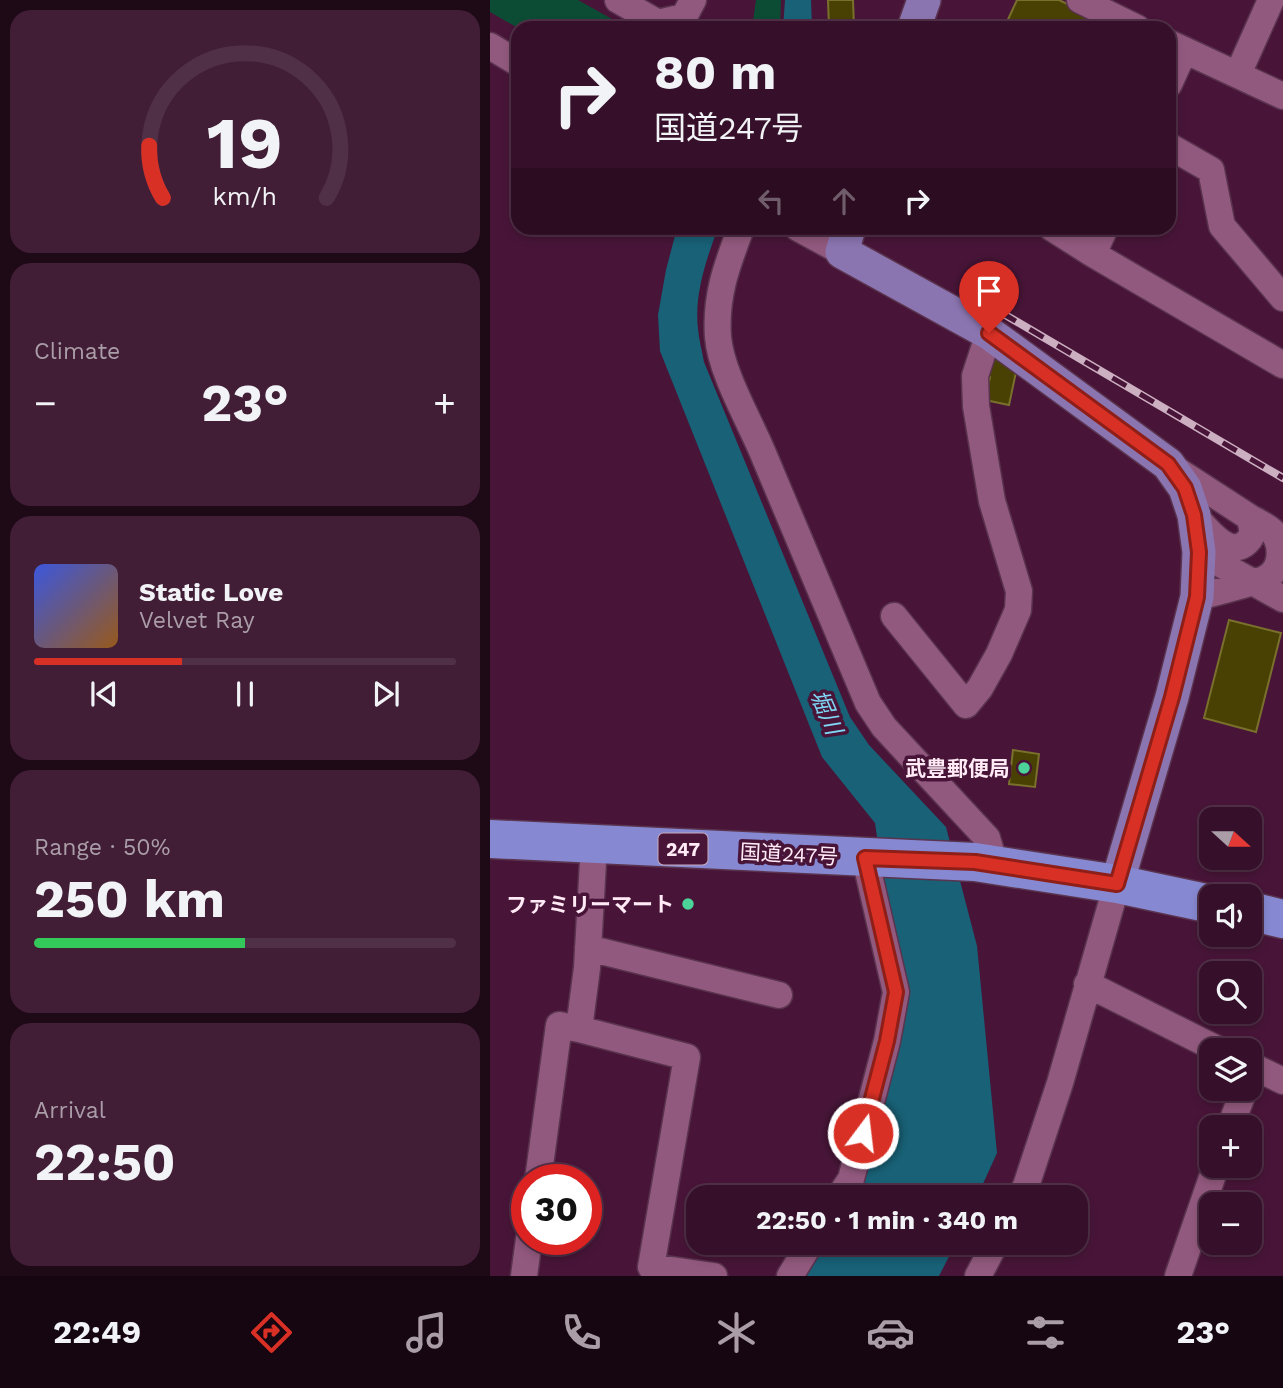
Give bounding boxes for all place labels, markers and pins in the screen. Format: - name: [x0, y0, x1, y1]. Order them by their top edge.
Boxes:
- pin: [959, 261, 1019, 333]
- place label: 武豊郵便局: [905, 756, 1010, 781]
- marker: 武豊郵便局: [1016, 760, 1032, 776]
- place label: ファミリーマート: [506, 892, 674, 917]
- marker: ファミリーマート: [680, 896, 696, 912]

